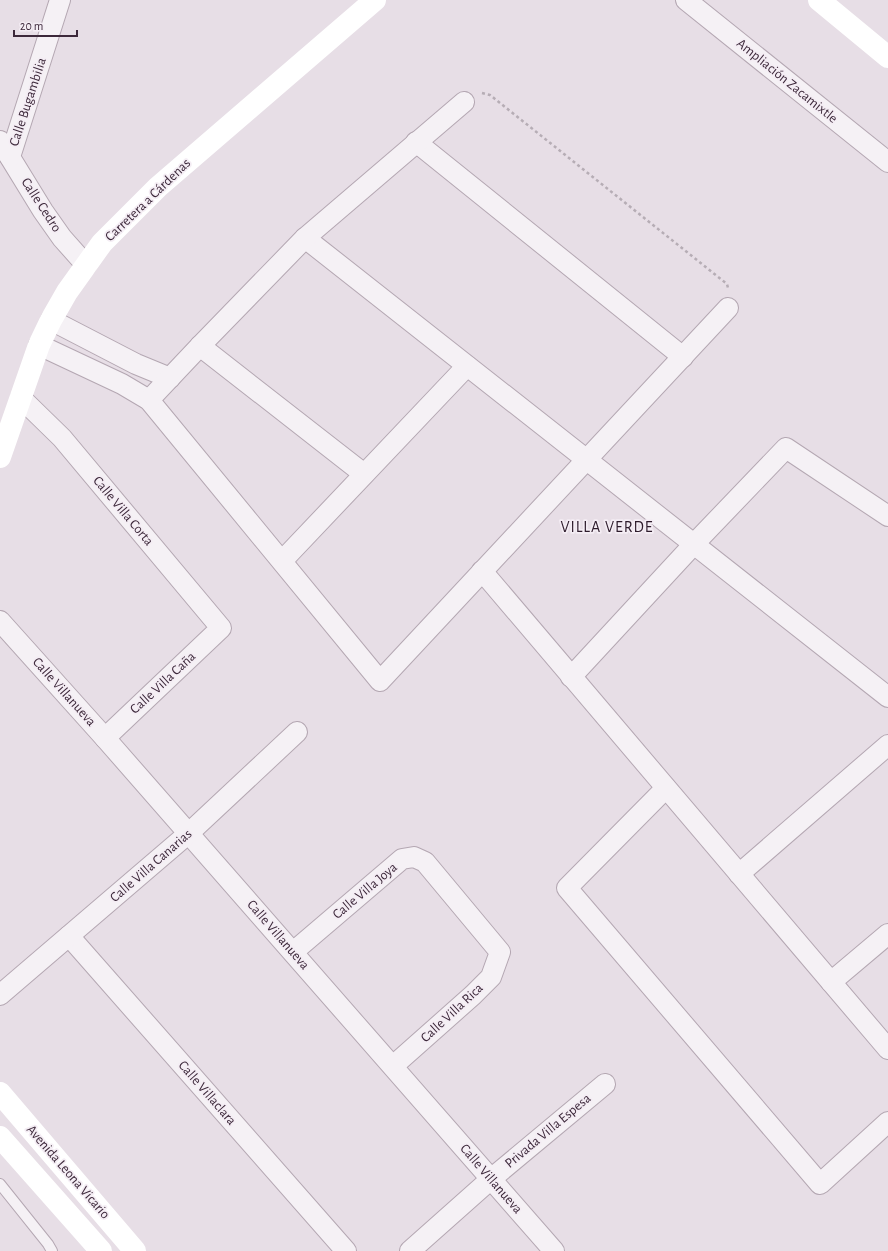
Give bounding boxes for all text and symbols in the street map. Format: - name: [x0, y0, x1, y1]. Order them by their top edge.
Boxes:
- scale bar: [14, 12, 77, 38]
- text: 20 m: [20, 20, 43, 32]
- street label: Ampliación Zacamixtle: [734, 36, 840, 126]
- street label: Calle Bugambilia: [7, 56, 49, 148]
- street label: Carretera a Cárdenas: [103, 156, 193, 244]
- street label: Calle Cedro: [18, 175, 64, 235]
- street label: Calle Villa Corta: [90, 474, 156, 549]
- district label: VILLA VERDE: [560, 519, 654, 535]
- street label: Calle Villa Caña: [128, 649, 199, 717]
- street label: Calle Villanueva: [30, 655, 99, 729]
- street label: Calle Villa Canarias: [107, 827, 195, 905]
- street label: Calle Villa Joya: [330, 860, 400, 922]
- street label: Calle Villanueva: [244, 898, 312, 973]
- street label: Calle Villa Rica: [418, 980, 486, 1045]
- street label: Calle Villaclara: [175, 1058, 239, 1128]
- street label: Privada Villa Espesa: [502, 1091, 594, 1171]
- street label: Avenida Leona Vicario: [24, 1122, 112, 1222]
- street label: Calle Villanueva: [457, 1142, 525, 1217]

